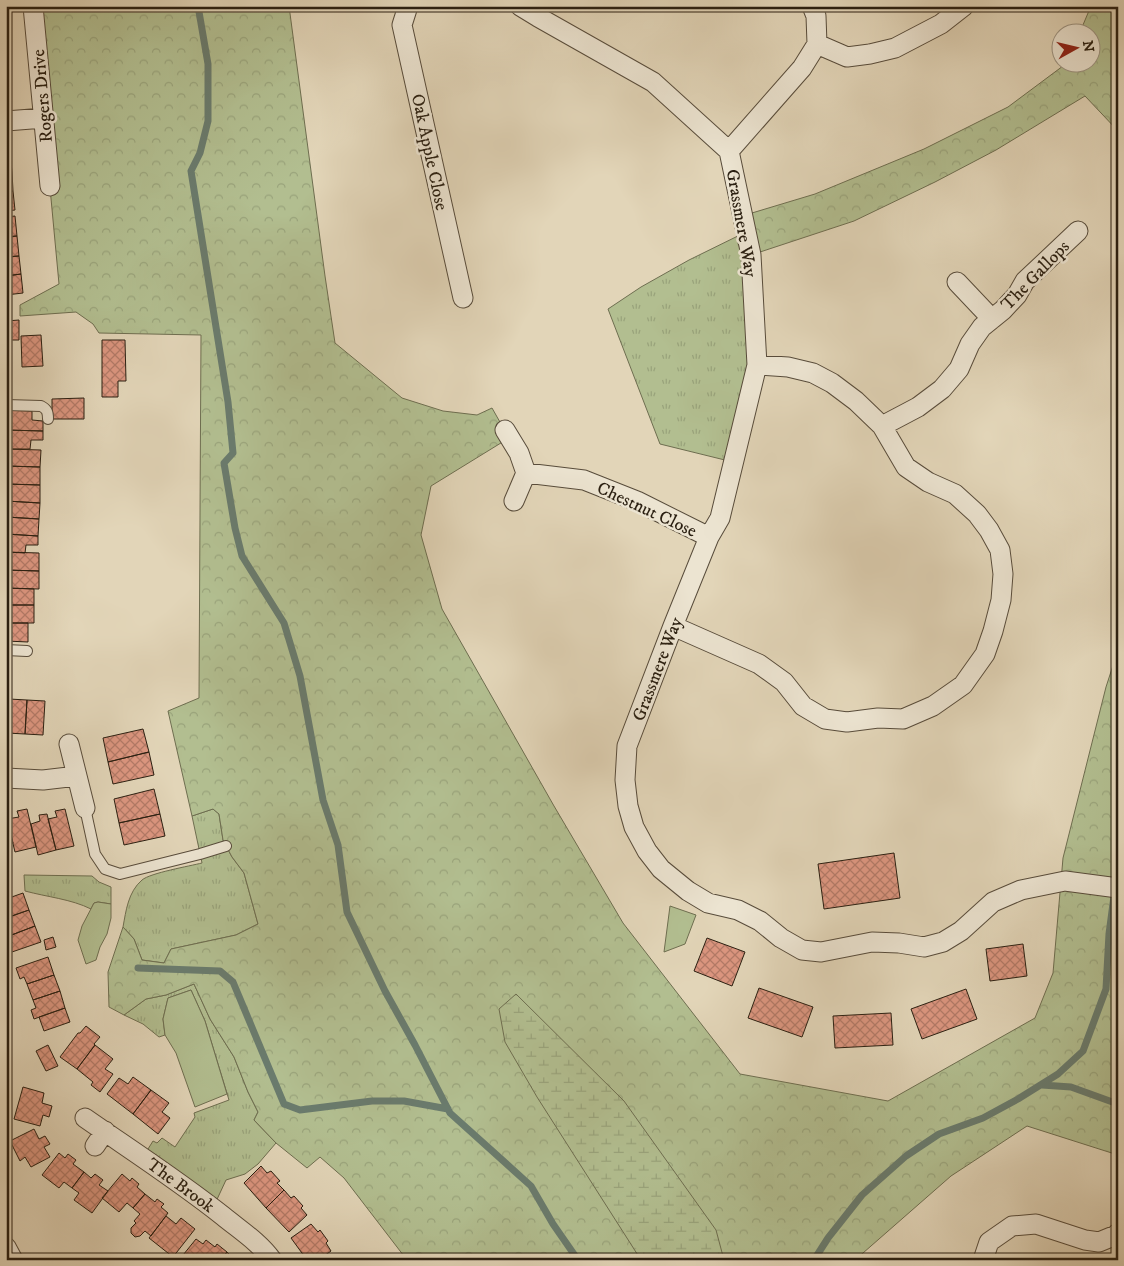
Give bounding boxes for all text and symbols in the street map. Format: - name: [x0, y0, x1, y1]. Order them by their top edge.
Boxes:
- north arrow: [1052, 22, 1102, 72]
- text: N: [1078, 39, 1098, 54]
- street label: Rogers Drive: [28, 48, 58, 143]
- street label: Oak Apple Close: [406, 92, 452, 213]
- street label: Grassmere Way: [721, 167, 761, 279]
- street label: The Gallops: [997, 236, 1075, 315]
- street label: Chestnut Close: [593, 477, 700, 543]
- street label: Grassmere Way: [628, 614, 688, 724]
- street label: The Brook: [142, 1154, 219, 1218]

